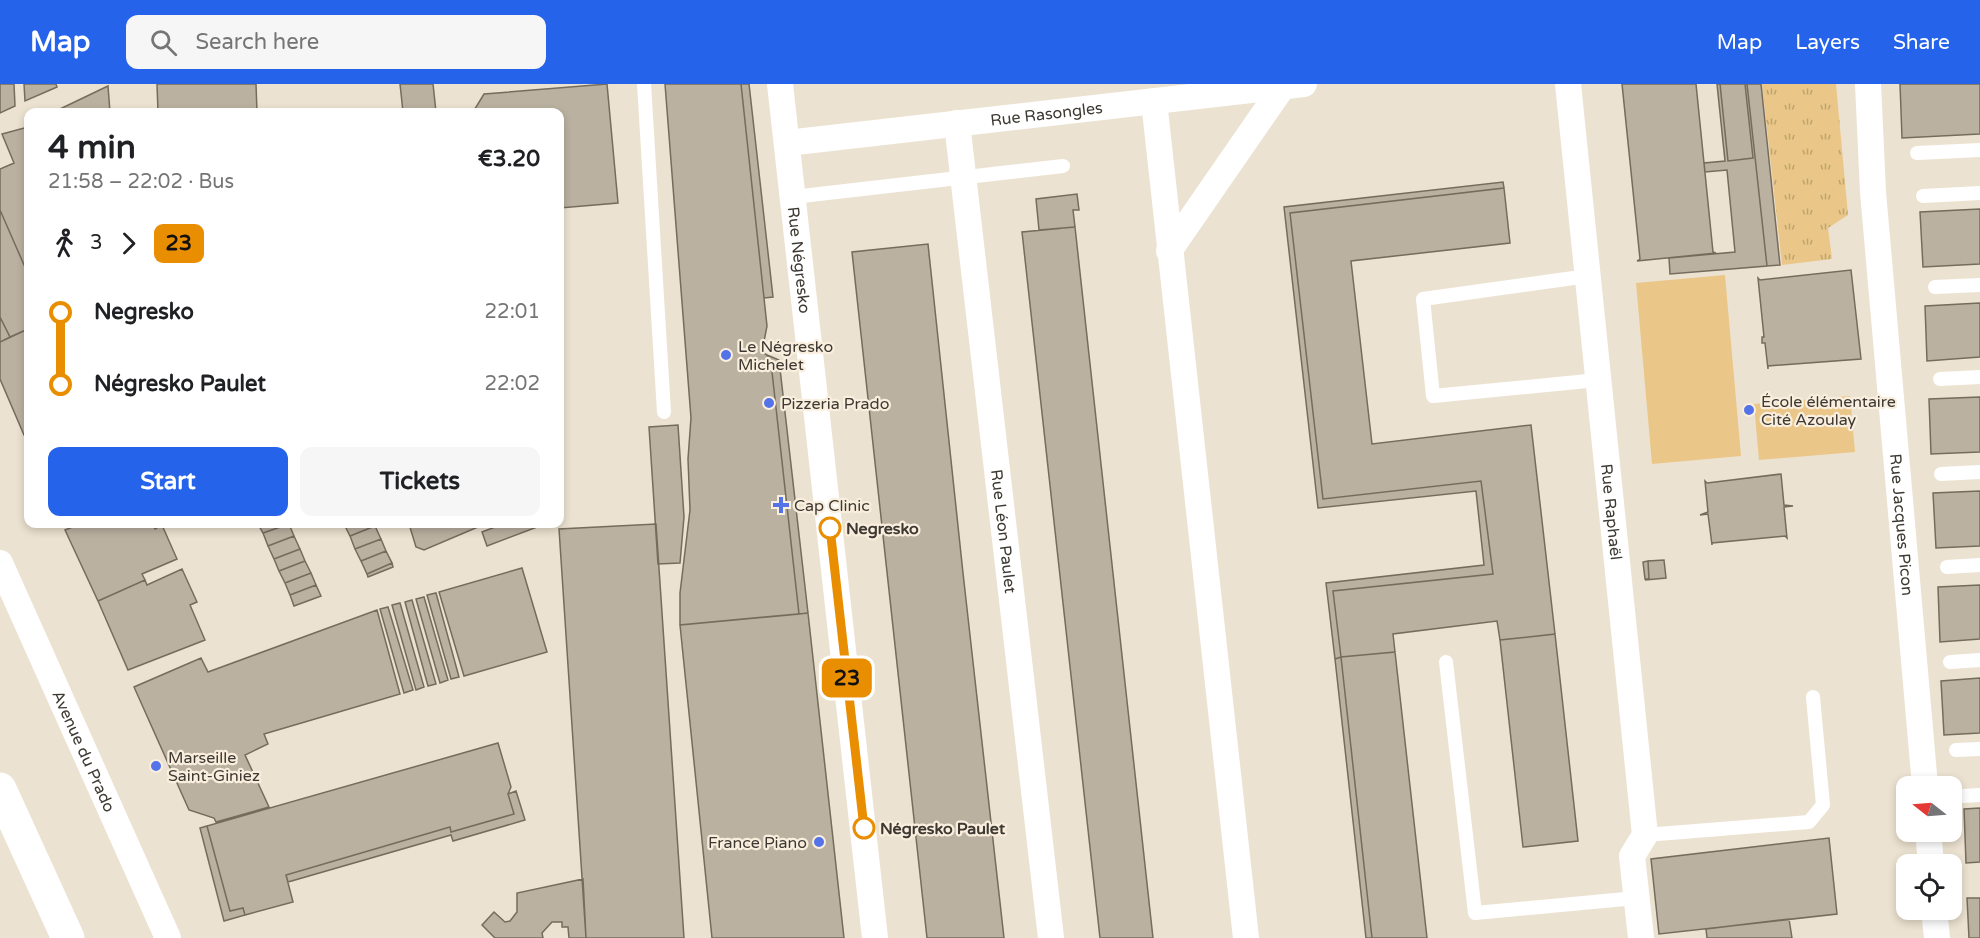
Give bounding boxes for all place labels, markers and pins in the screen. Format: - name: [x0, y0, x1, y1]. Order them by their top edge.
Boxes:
- place label: Le Négresko Michelet: [738, 337, 833, 375]
- marker: Le Négresko Michelet: [719, 348, 733, 362]
- place label: École élémentaire Cité Azoulay: [1761, 392, 1896, 430]
- place label: Pizzeria Prado: [781, 394, 889, 414]
- marker: Pizzeria Prado: [762, 396, 776, 410]
- marker: École élémentaire Cité Azoulay: [1742, 403, 1756, 417]
- marker: Cap Clinic: [772, 496, 790, 514]
- place label: Cap Clinic: [794, 496, 870, 516]
- marker: Negresko: [819, 517, 841, 539]
- place label: Negresko: [846, 519, 919, 539]
- place label: Marseille Saint-Giniez: [168, 748, 260, 786]
- marker: Marseille Saint-Giniez: [149, 759, 163, 773]
- marker: Négresko Paulet: [853, 817, 875, 839]
- place label: Négresko Paulet: [880, 819, 1006, 839]
- place label: France Piano: [708, 833, 807, 853]
- marker: France Piano: [812, 835, 826, 849]

